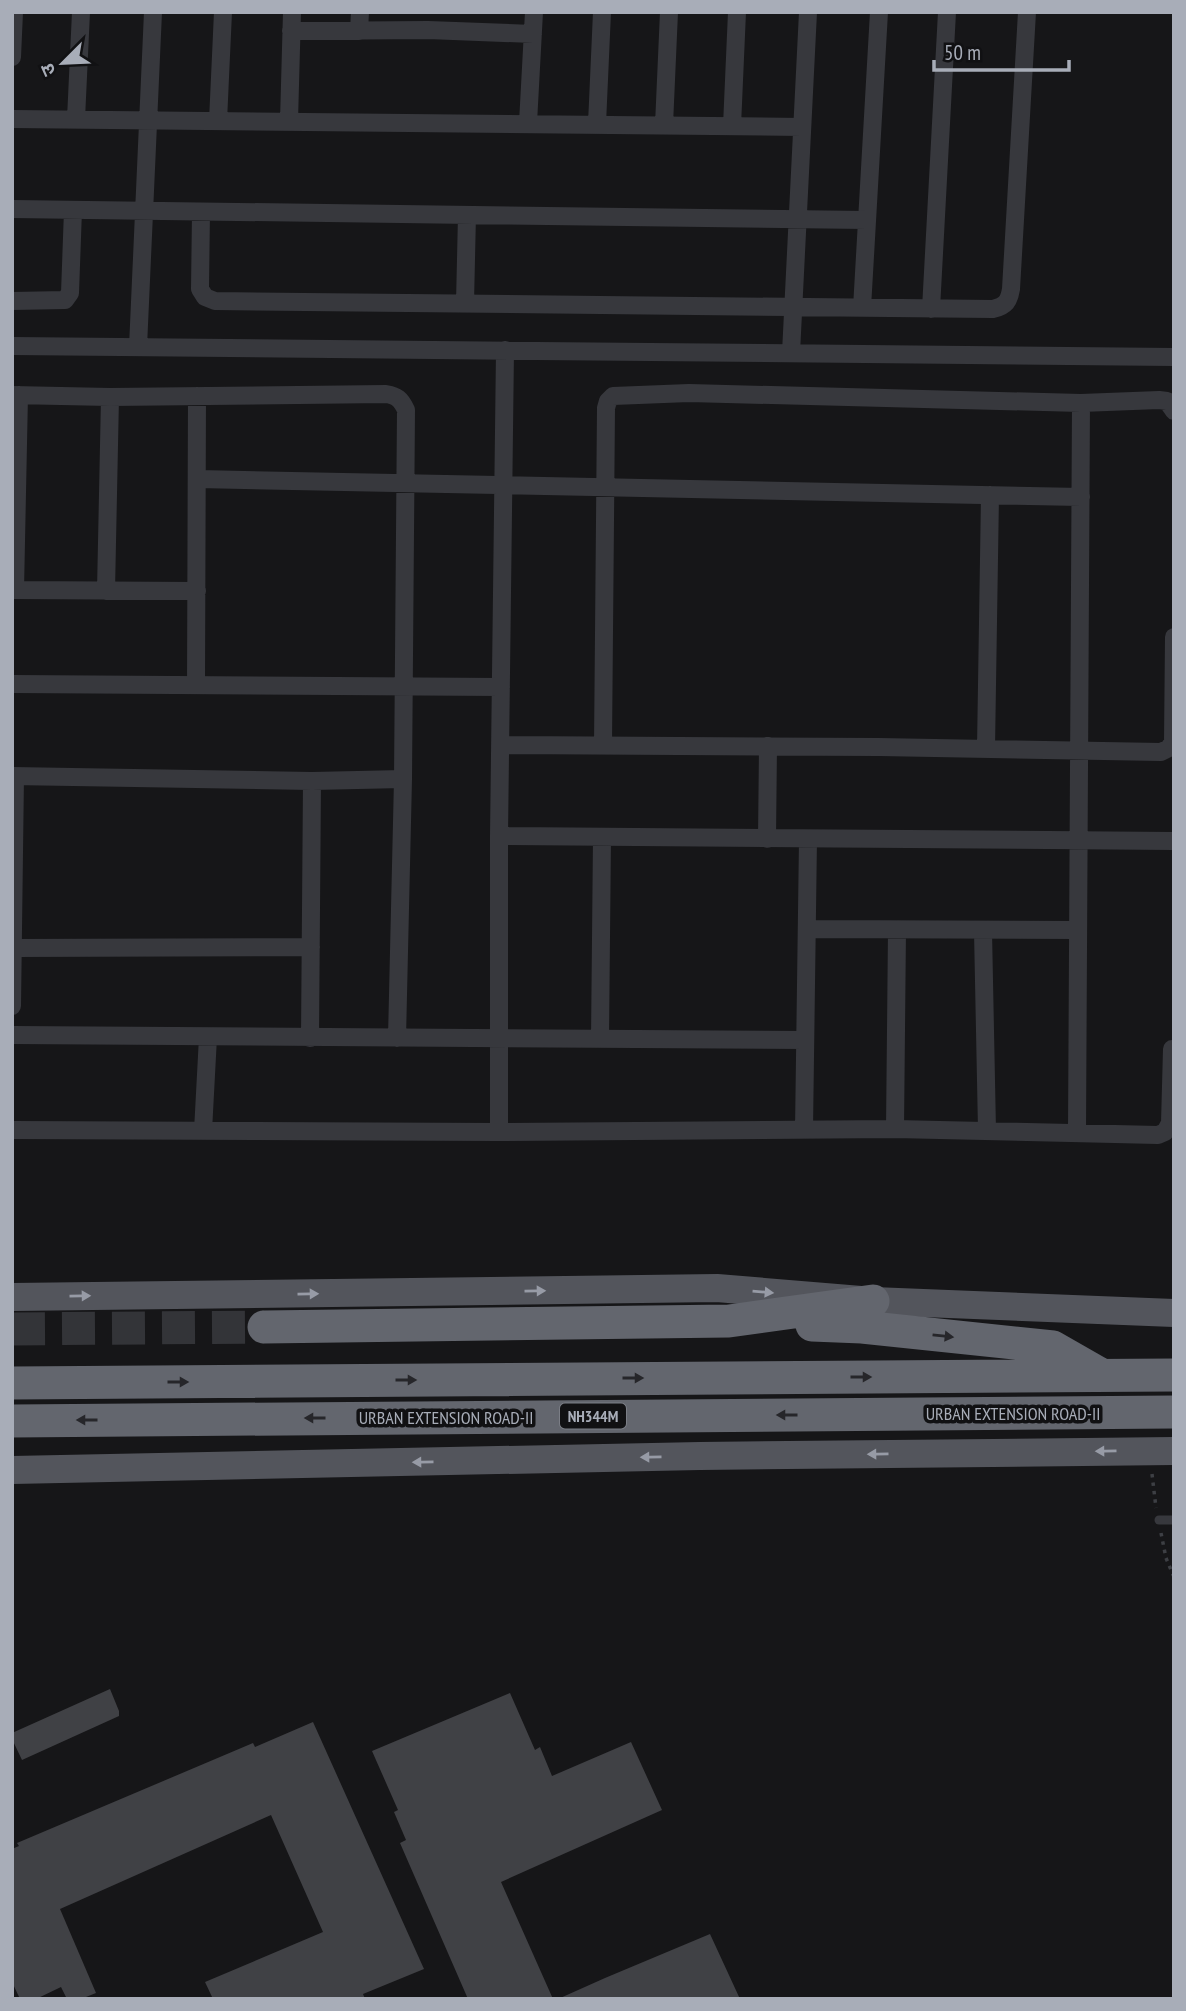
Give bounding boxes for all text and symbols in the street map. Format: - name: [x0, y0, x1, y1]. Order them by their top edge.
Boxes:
- north arrow: [28, 28, 98, 98]
- scale bar: [934, 28, 1069, 72]
- text: 50 m: [944, 39, 981, 66]
- text: उ: [34, 59, 61, 80]
- one-way arrow: [525, 1285, 547, 1297]
- one-way arrow: [752, 1287, 774, 1298]
- one-way arrow: [297, 1288, 319, 1300]
- one-way arrow: [70, 1291, 92, 1302]
- one-way arrow: [933, 1330, 955, 1341]
- one-way arrow: [850, 1371, 872, 1383]
- one-way arrow: [623, 1373, 645, 1384]
- one-way arrow: [395, 1374, 417, 1386]
- one-way arrow: [168, 1376, 190, 1387]
- street label: URBAN EXTENSION ROAD-II: [926, 1402, 1100, 1425]
- road number: NH344M: [560, 1404, 626, 1428]
- street label: URBAN EXTENSION ROAD-II: [359, 1406, 533, 1429]
- one-way arrow: [776, 1409, 798, 1421]
- one-way arrow: [303, 1412, 325, 1424]
- one-way arrow: [76, 1414, 98, 1426]
- one-way arrow: [1094, 1446, 1116, 1457]
- one-way arrow: [867, 1448, 889, 1460]
- one-way arrow: [639, 1451, 661, 1463]
- one-way arrow: [412, 1456, 434, 1467]

